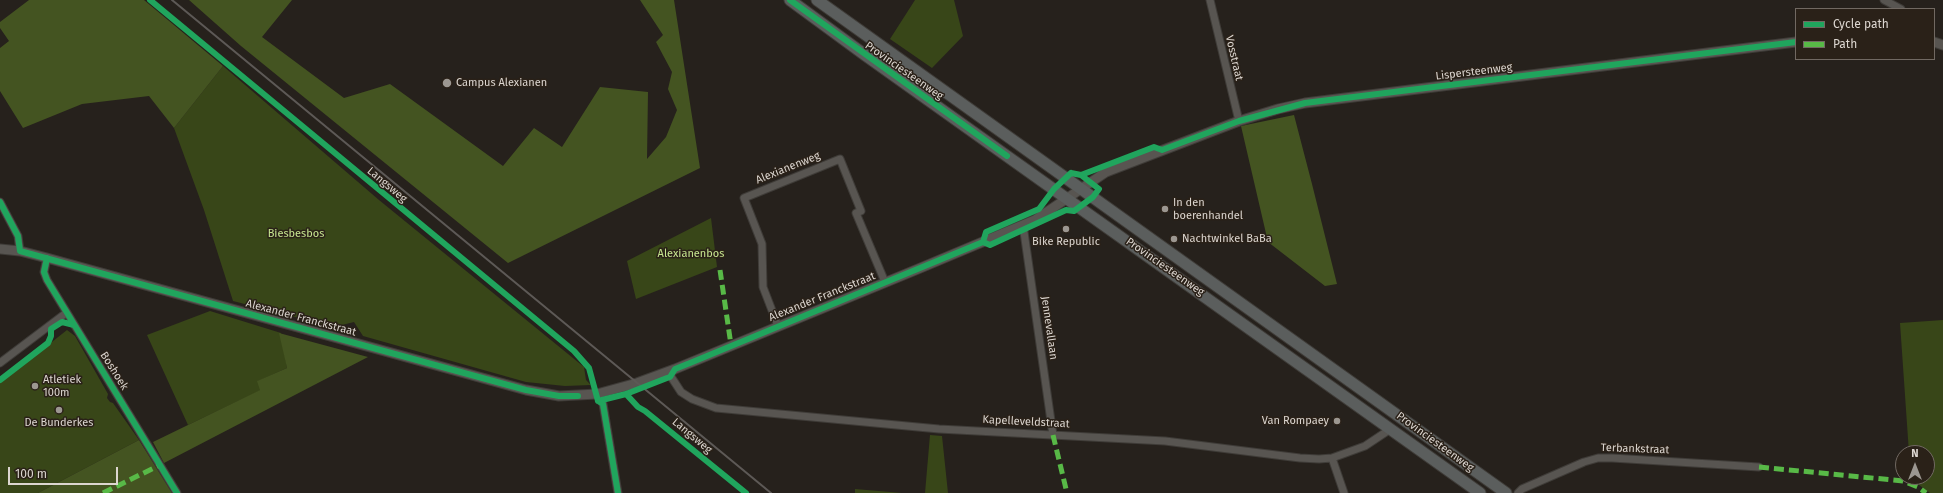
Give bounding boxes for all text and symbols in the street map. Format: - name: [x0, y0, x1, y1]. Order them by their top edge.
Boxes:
- legend: [1795, 8, 1935, 60]
- text: Cycle path: [1833, 17, 1889, 31]
- street label: Vosstraat: [1222, 34, 1246, 82]
- text: Path: [1833, 37, 1857, 51]
- street label: Provinciesteenweg: [862, 39, 946, 103]
- street label: Lispersteenweg: [1435, 61, 1513, 83]
- place label: Campus Alexianen: [456, 76, 547, 90]
- marker: Campus Alexianen: [441, 77, 453, 89]
- street label: Alexianenweg: [754, 149, 822, 187]
- street label: Langsweg: [364, 164, 410, 206]
- place label: In den boerenhandel: [1173, 196, 1243, 222]
- marker: In den boerenhandel: [1160, 204, 1170, 214]
- marker: Bike Republic: [1061, 224, 1071, 234]
- park label: Biesbesbos: [268, 227, 324, 241]
- place label: Nachtwinkel BaBa: [1182, 232, 1272, 246]
- marker: Nachtwinkel BaBa: [1169, 234, 1179, 244]
- place label: Bike Republic: [1032, 235, 1100, 249]
- street label: Provinciesteenweg: [1123, 235, 1207, 299]
- park label: Alexianenbos: [658, 247, 724, 261]
- street label: Alexander Franckstraat: [767, 270, 877, 324]
- street label: Jennevallaan: [1038, 295, 1060, 361]
- street label: Alexander Franckstraat: [244, 297, 358, 339]
- street label: Boshoek: [97, 349, 131, 393]
- place label: Atletiek 100m: [43, 373, 81, 399]
- marker: Atletiek 100m: [30, 381, 40, 391]
- marker: De Bunderkes: [54, 405, 64, 415]
- street label: Provinciesteenweg: [1394, 409, 1476, 475]
- street label: Kapelleveldstraat: [982, 413, 1070, 431]
- place label: Van Rompaey: [1262, 414, 1329, 428]
- street label: Langsweg: [669, 415, 715, 457]
- place label: De Bunderkes: [24, 416, 94, 430]
- marker: Van Rompaey: [1332, 416, 1342, 426]
- street label: Terbankstraat: [1600, 441, 1670, 457]
- north arrow: [1895, 445, 1935, 485]
- text: N: [1911, 447, 1919, 460]
- scale bar: [10, 459, 120, 485]
- text: 100 m: [15, 467, 47, 481]

